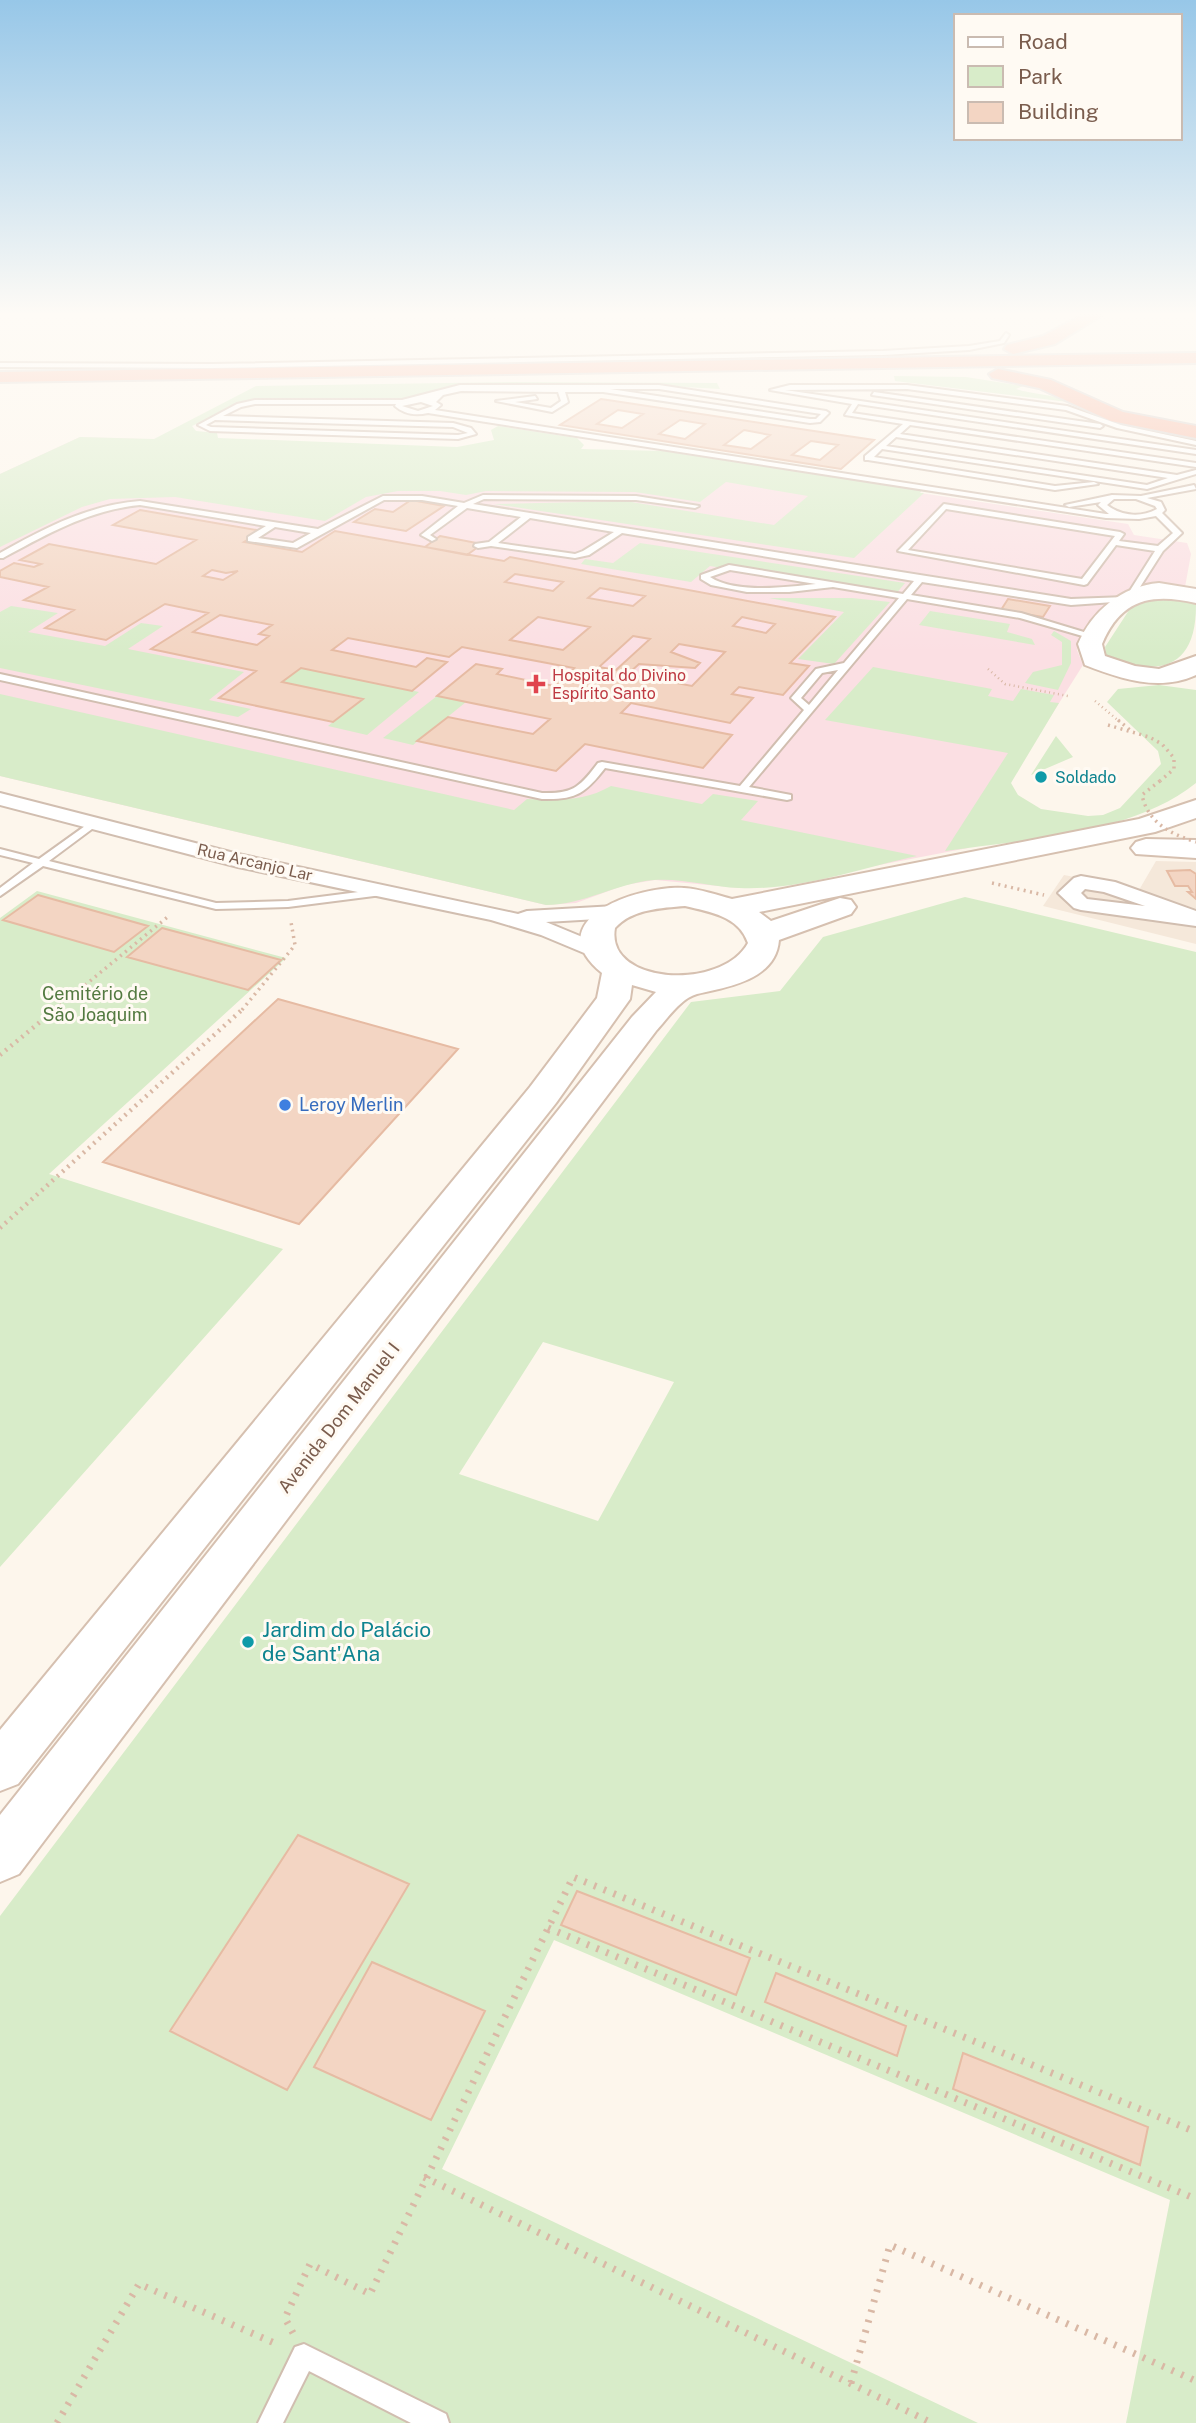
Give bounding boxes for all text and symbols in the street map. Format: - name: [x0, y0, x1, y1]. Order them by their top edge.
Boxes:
- legend: [954, 14, 1182, 140]
- text: Road: [1018, 29, 1068, 54]
- text: Park: [1018, 64, 1063, 89]
- text: Building: [1018, 99, 1099, 124]
- place label: Hospital do Divino Espírito Santo: [552, 666, 686, 703]
- marker: Hospital do Divino Espírito Santo: [526, 674, 546, 694]
- place label: Soldado: [1055, 768, 1116, 787]
- marker: Soldado: [1033, 769, 1049, 785]
- street label: Rua Arcanjo Lar: [195, 840, 315, 885]
- park label: Cemitério de São Joaquim: [42, 983, 148, 1025]
- place label: Leroy Merlin: [299, 1094, 404, 1115]
- marker: Leroy Merlin: [277, 1097, 293, 1113]
- street label: Avenida Dom Manuel I: [273, 1338, 404, 1497]
- place label: Jardim do Palácio de Sant'Ana: [262, 1617, 431, 1666]
- marker: Jardim do Palácio de Sant'Ana: [240, 1634, 256, 1650]

